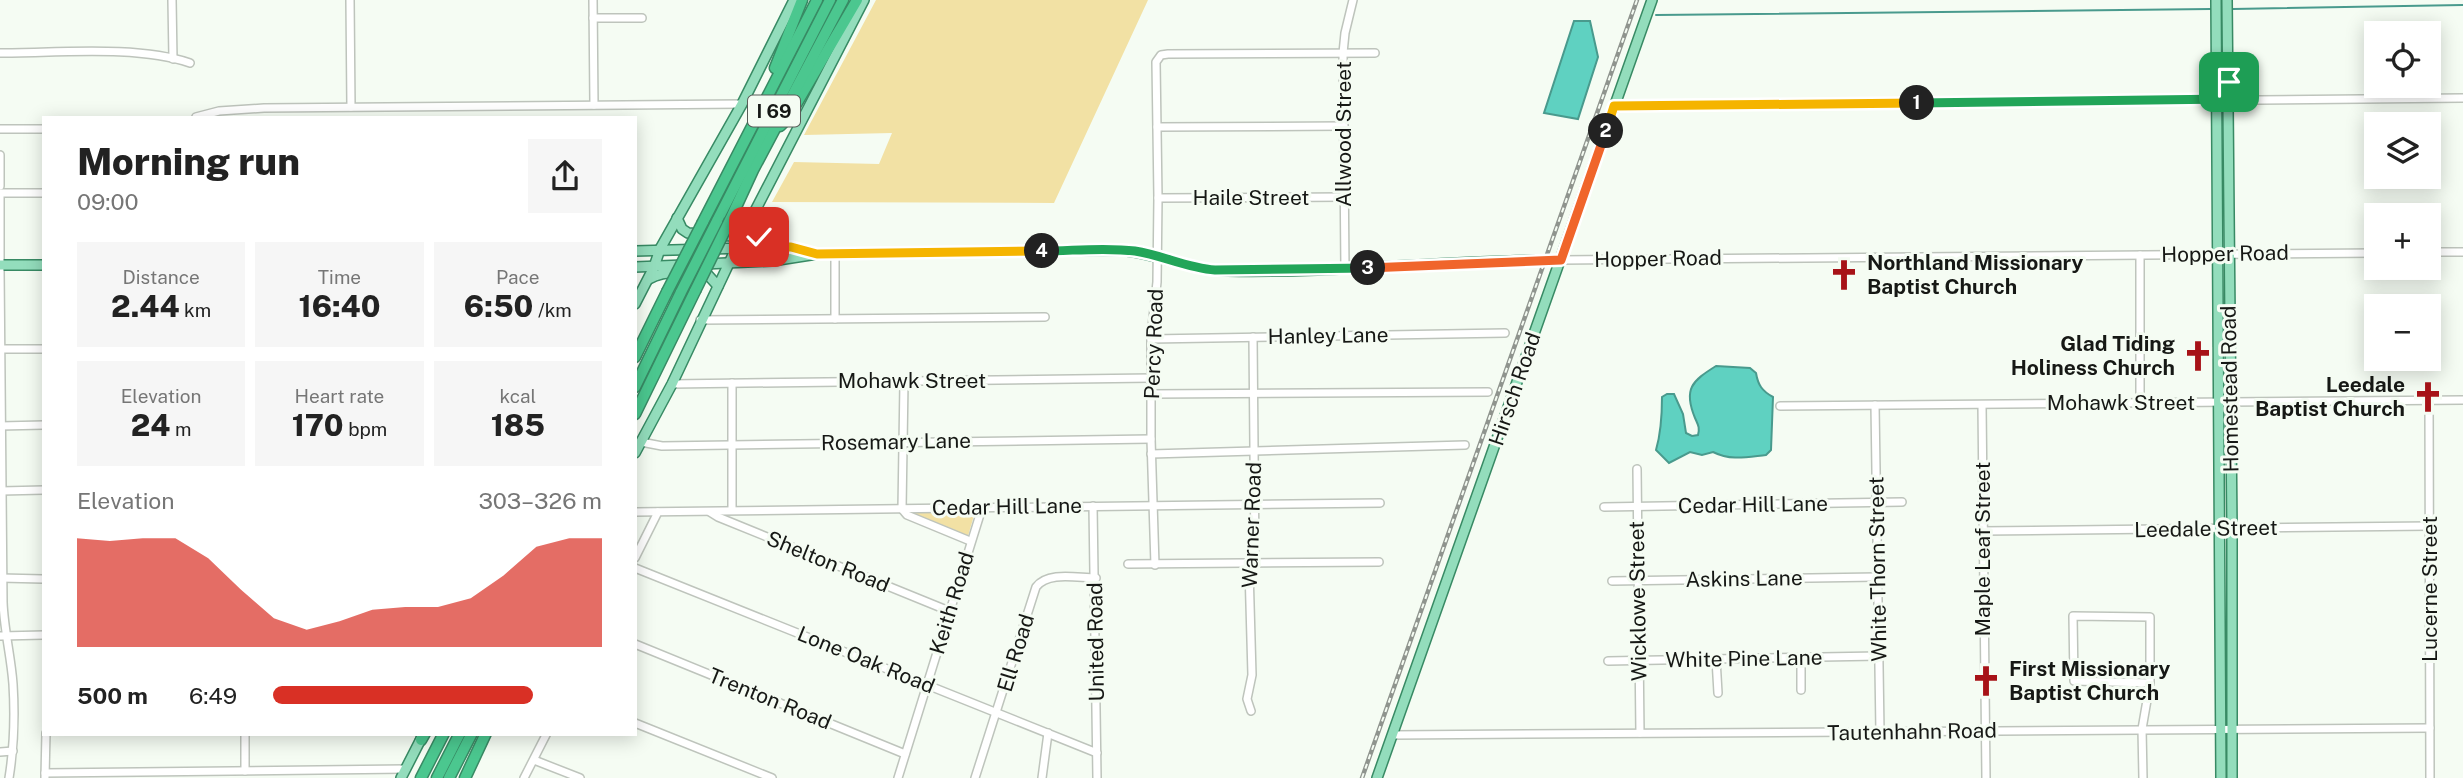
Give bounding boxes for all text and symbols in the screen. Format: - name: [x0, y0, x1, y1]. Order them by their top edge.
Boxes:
- map controls: [2364, 21, 2441, 371]
- button: locate: [2364, 21, 2441, 98]
- pin: [2199, 52, 2259, 112]
- street label: Allwood Street: [1331, 61, 1356, 207]
- icon: arrive: [2210, 63, 2248, 101]
- pin: 1: [1899, 86, 1934, 120]
- text: 1: [1912, 91, 1921, 113]
- road number: I 69: [748, 96, 800, 127]
- button: layers: [2364, 112, 2441, 189]
- pin: 2: [1588, 114, 1624, 148]
- text: 2: [1599, 119, 1612, 141]
- text: Morning run: [77, 139, 300, 184]
- button: share: [528, 139, 602, 213]
- street label: Haile Street: [1192, 185, 1310, 210]
- text: 09:00: [77, 188, 138, 215]
- button: +: [2364, 203, 2441, 280]
- pin: [729, 207, 789, 267]
- icon: check: [740, 218, 778, 256]
- pin: 4: [1024, 233, 1060, 268]
- text: 4: [1035, 239, 1048, 261]
- street label: Hopper Road: [2161, 240, 2289, 267]
- street label: Hopper Road: [1594, 245, 1722, 272]
- pin: 3: [1350, 250, 1386, 286]
- place label: Northland Missionary Baptist Church: [1867, 250, 2083, 299]
- text: 3: [1361, 256, 1374, 278]
- church icon: Northland Missionary Baptist Church: [1827, 258, 1861, 292]
- text: Distance: [123, 266, 200, 288]
- text: Time: [318, 266, 361, 288]
- text: Pace: [496, 266, 540, 288]
- text: 2.44: [111, 288, 179, 324]
- text: 16:40: [299, 288, 380, 324]
- text: 6:50: [464, 288, 533, 324]
- street label: Percy Road: [1139, 288, 1168, 400]
- button: −: [2364, 294, 2441, 371]
- text: km: [179, 299, 211, 321]
- text: /km: [533, 299, 572, 321]
- street label: Homestead Road: [2216, 305, 2243, 473]
- street label: Hanley Lane: [1267, 322, 1389, 349]
- street label: Hirsch Road: [1483, 329, 1546, 449]
- place label: Glad Tiding Holiness Church: [2011, 331, 2175, 380]
- church icon: Glad Tiding Holiness Church: [2181, 339, 2215, 373]
- street label: Mohawk Street: [838, 368, 986, 393]
- place label: Leedale Baptist Church: [2255, 372, 2405, 421]
- church icon: Leedale Baptist Church: [2411, 380, 2445, 414]
- text: Elevation: [121, 385, 201, 407]
- text: Heart rate: [295, 385, 384, 407]
- text: kcal: [499, 385, 536, 407]
- street label: Mohawk Street: [2047, 390, 2195, 415]
- text: 24: [131, 407, 170, 443]
- text: 170: [292, 407, 344, 443]
- text: 185: [491, 407, 545, 443]
- text: m: [170, 418, 192, 440]
- text: bpm: [344, 418, 387, 440]
- street label: Rosemary Lane: [821, 428, 971, 455]
- street label: Warner Road: [1237, 462, 1266, 588]
- street label: Maple Leaf Street: [1970, 462, 1995, 636]
- street label: White Thorn Street: [1863, 476, 1892, 662]
- text: Elevation: [77, 487, 175, 514]
- text: 303–326 m: [478, 487, 602, 514]
- street label: Cedar Hill Lane: [1678, 491, 1828, 518]
- street label: Cedar Hill Lane: [932, 493, 1082, 520]
- street label: Leedale Street: [2134, 515, 2278, 542]
- street label: Lucerne Street: [2417, 516, 2442, 662]
- street label: Wicklowe Street: [1624, 521, 1651, 681]
- street label: Shelton Road: [763, 526, 893, 598]
- street label: Keith Road: [924, 549, 979, 657]
- street label: Askins Lane: [1685, 565, 1803, 592]
- street label: United Road: [1082, 582, 1109, 702]
- street label: Ell Road: [992, 611, 1039, 695]
- street label: Lone Oak Road: [794, 621, 939, 698]
- street label: White Pine Lane: [1665, 645, 1823, 672]
- place label: First Missionary Baptist Church: [2009, 656, 2170, 705]
- street label: Trenton Road: [705, 663, 835, 734]
- church icon: First Missionary Baptist Church: [1969, 664, 2003, 698]
- text: 500 m: [77, 682, 148, 709]
- text: 6:49: [189, 682, 237, 709]
- street label: Tautenhahn Road: [1827, 718, 1997, 745]

